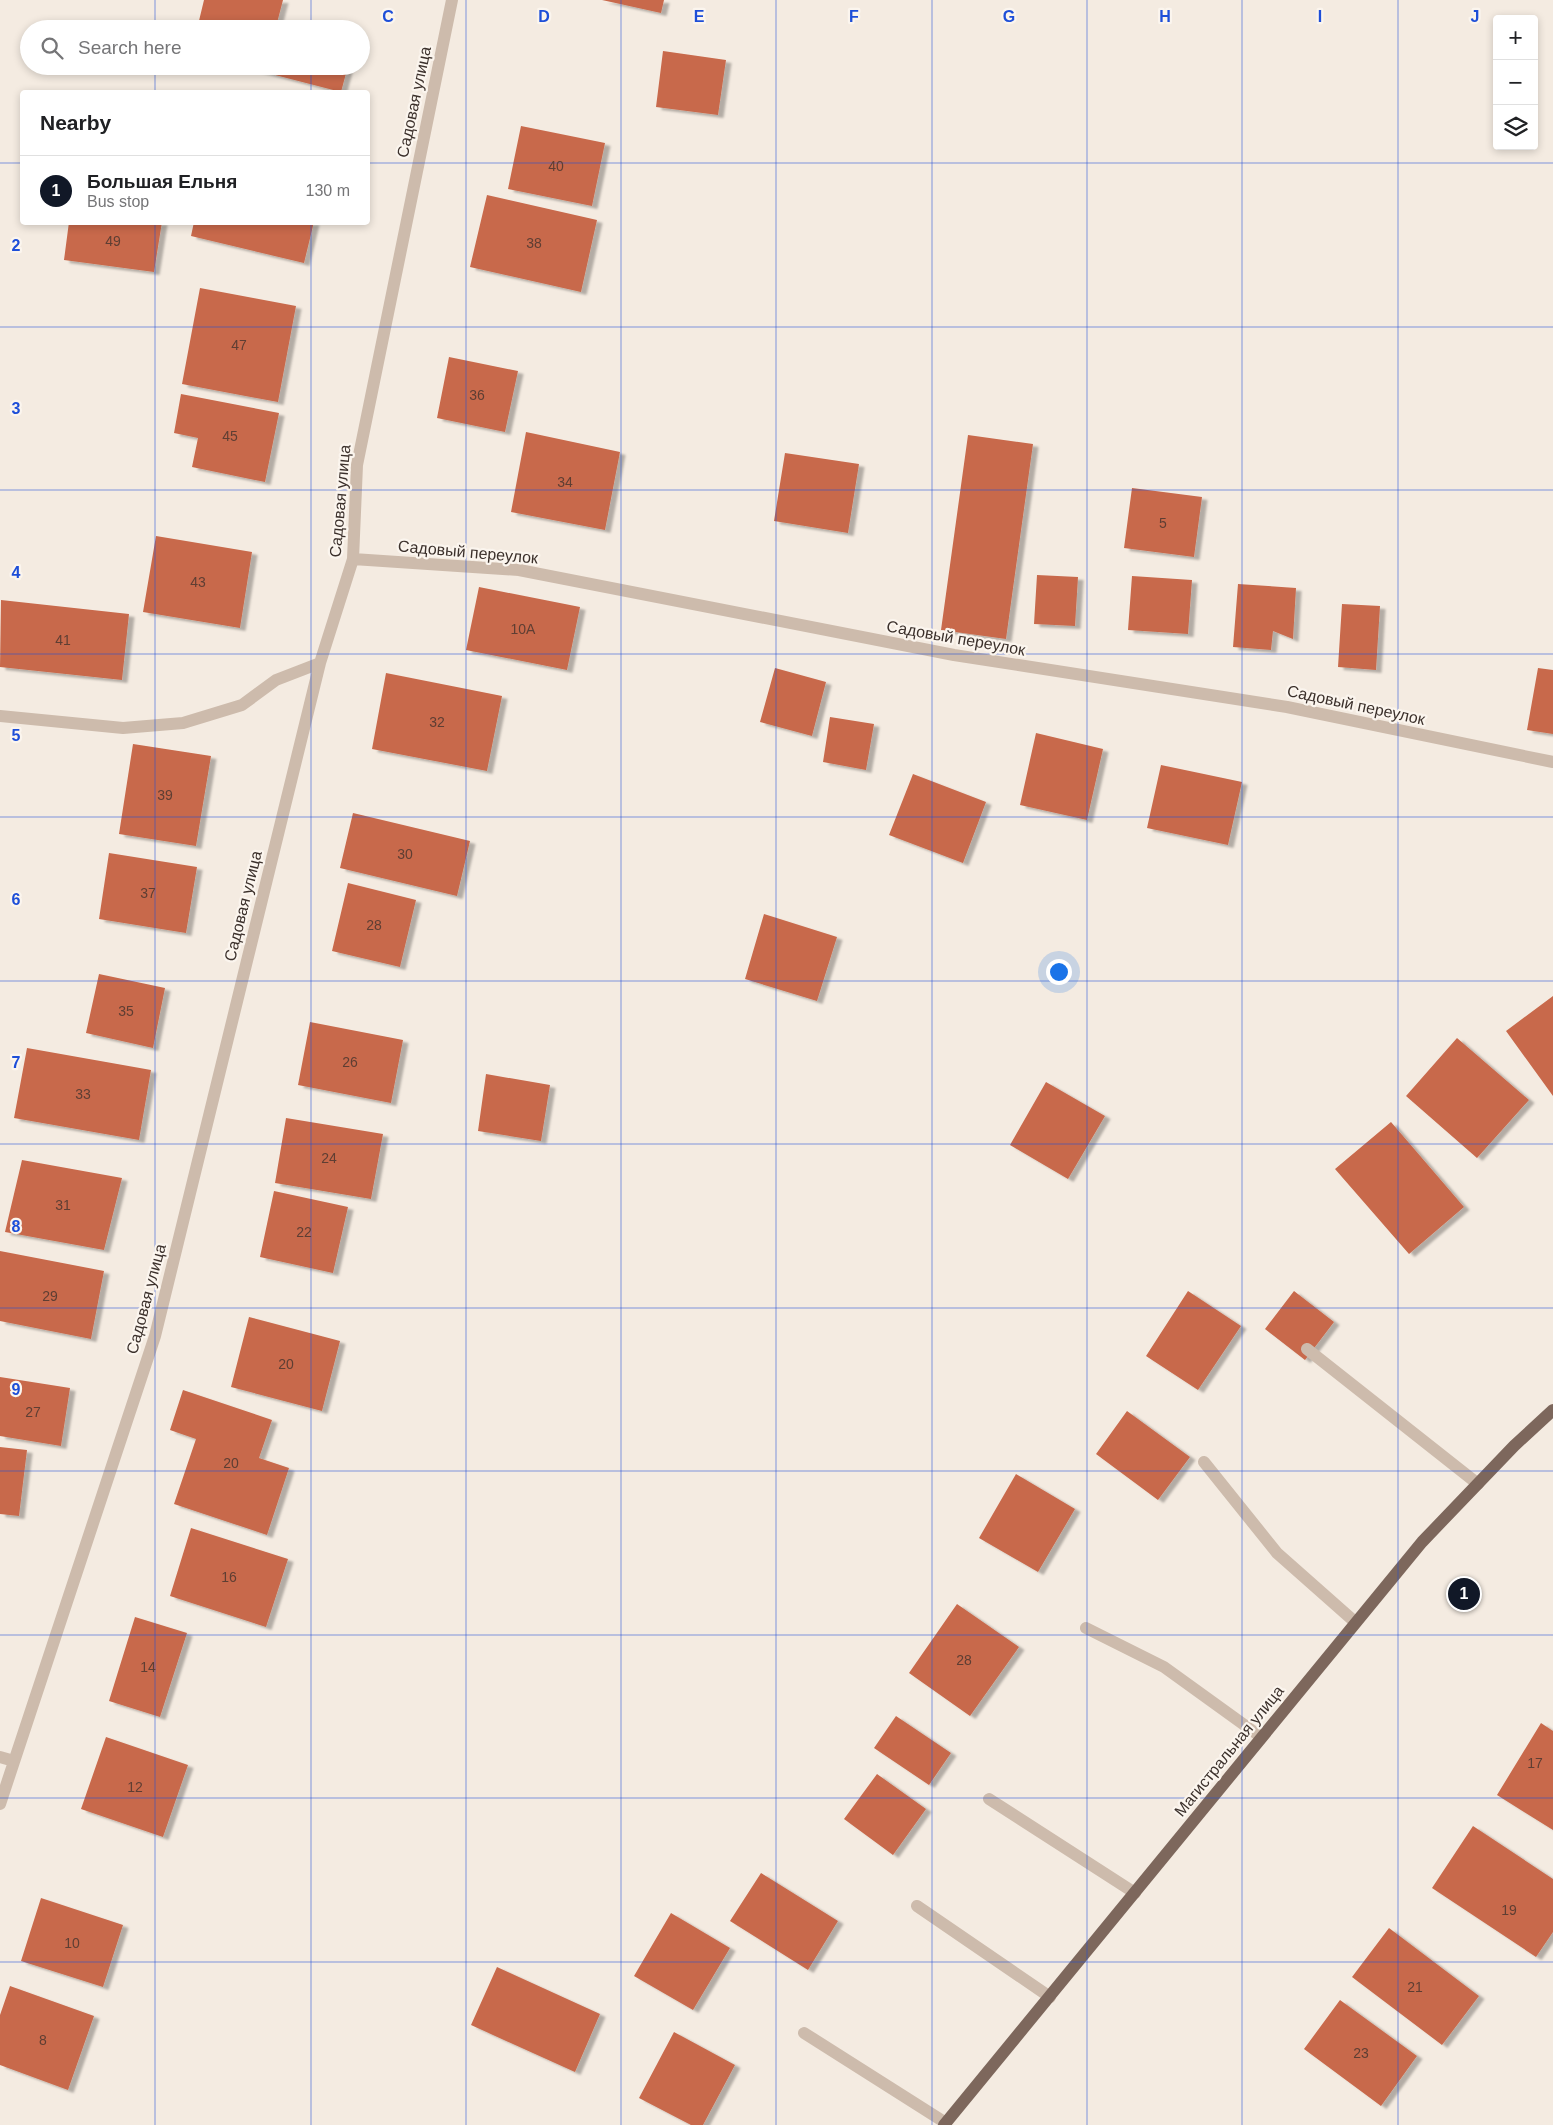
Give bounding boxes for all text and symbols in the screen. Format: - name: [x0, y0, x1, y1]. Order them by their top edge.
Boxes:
- text: C: [382, 8, 394, 25]
- text: D: [538, 8, 550, 25]
- text: E: [694, 8, 705, 25]
- text: F: [849, 8, 859, 25]
- text: G: [1003, 8, 1015, 25]
- text: H: [1159, 8, 1171, 25]
- text: I: [1318, 8, 1322, 25]
- text: J: [1471, 8, 1479, 25]
- map controls: [1493, 15, 1538, 150]
- button: +: [1493, 15, 1538, 60]
- search box: [20, 20, 370, 75]
- icon: search: [38, 34, 66, 62]
- text: Search here: [78, 37, 182, 58]
- street label: Садовая улица: [394, 45, 434, 159]
- button: −: [1493, 60, 1538, 105]
- button: layers: [1493, 105, 1538, 150]
- text: Nearby: [40, 111, 111, 134]
- house number: 40: [548, 158, 564, 174]
- text: Большая Ельня: [87, 171, 237, 192]
- text: 1: [52, 182, 60, 199]
- text: 130 m: [306, 182, 350, 199]
- text: Bus stop: [87, 193, 149, 210]
- house number: 49: [105, 233, 121, 249]
- house number: 38: [526, 235, 542, 251]
- text: 2: [12, 237, 21, 254]
- house number: 47: [231, 337, 247, 353]
- house number: 36: [469, 387, 485, 403]
- text: 3: [12, 400, 21, 417]
- house number: 45: [222, 428, 238, 444]
- street label: Садовая улица: [327, 444, 353, 558]
- house number: 34: [557, 474, 573, 490]
- house number: 5: [1159, 515, 1167, 531]
- street label: Садовый переулок: [397, 537, 540, 567]
- text: 4: [12, 564, 21, 581]
- house number: 43: [190, 574, 206, 590]
- street label: Садовый переулок: [885, 617, 1028, 659]
- house number: 10А: [511, 621, 536, 637]
- house number: 41: [55, 632, 71, 648]
- street label: Садовый переулок: [1286, 682, 1427, 728]
- house number: 32: [429, 714, 445, 730]
- text: 5: [12, 727, 21, 744]
- house number: 39: [157, 787, 173, 803]
- house number: 30: [397, 846, 413, 862]
- street label: Садовая улица: [221, 849, 265, 963]
- house number: 37: [140, 885, 156, 901]
- text: 6: [12, 891, 21, 908]
- house number: 28: [366, 917, 382, 933]
- your location: [1046, 959, 1072, 985]
- house number: 35: [118, 1003, 134, 1019]
- text: 7: [12, 1054, 21, 1071]
- house number: 26: [342, 1054, 358, 1070]
- house number: 33: [75, 1086, 91, 1102]
- house number: 24: [321, 1150, 337, 1166]
- house number: 31: [55, 1197, 71, 1213]
- text: 8: [12, 1218, 21, 1235]
- house number: 22: [296, 1224, 312, 1240]
- street label: Садовая улица: [123, 1242, 169, 1356]
- house number: 29: [42, 1288, 58, 1304]
- house number: 20: [278, 1356, 294, 1372]
- text: 9: [12, 1381, 21, 1398]
- house number: 27: [25, 1404, 41, 1420]
- house number: 20: [223, 1455, 239, 1471]
- house number: 16: [221, 1569, 237, 1585]
- pin: 1: [1448, 1575, 1480, 1613]
- house number: 28: [956, 1652, 972, 1668]
- house number: 14: [140, 1659, 156, 1675]
- street label: Магистральная улица: [1171, 1682, 1287, 1820]
- house number: 17: [1527, 1755, 1543, 1771]
- house number: 12: [127, 1779, 143, 1795]
- house number: 19: [1501, 1902, 1517, 1918]
- house number: 10: [64, 1935, 80, 1951]
- house number: 21: [1407, 1979, 1423, 1995]
- house number: 8: [39, 2032, 47, 2048]
- house number: 23: [1353, 2045, 1369, 2061]

